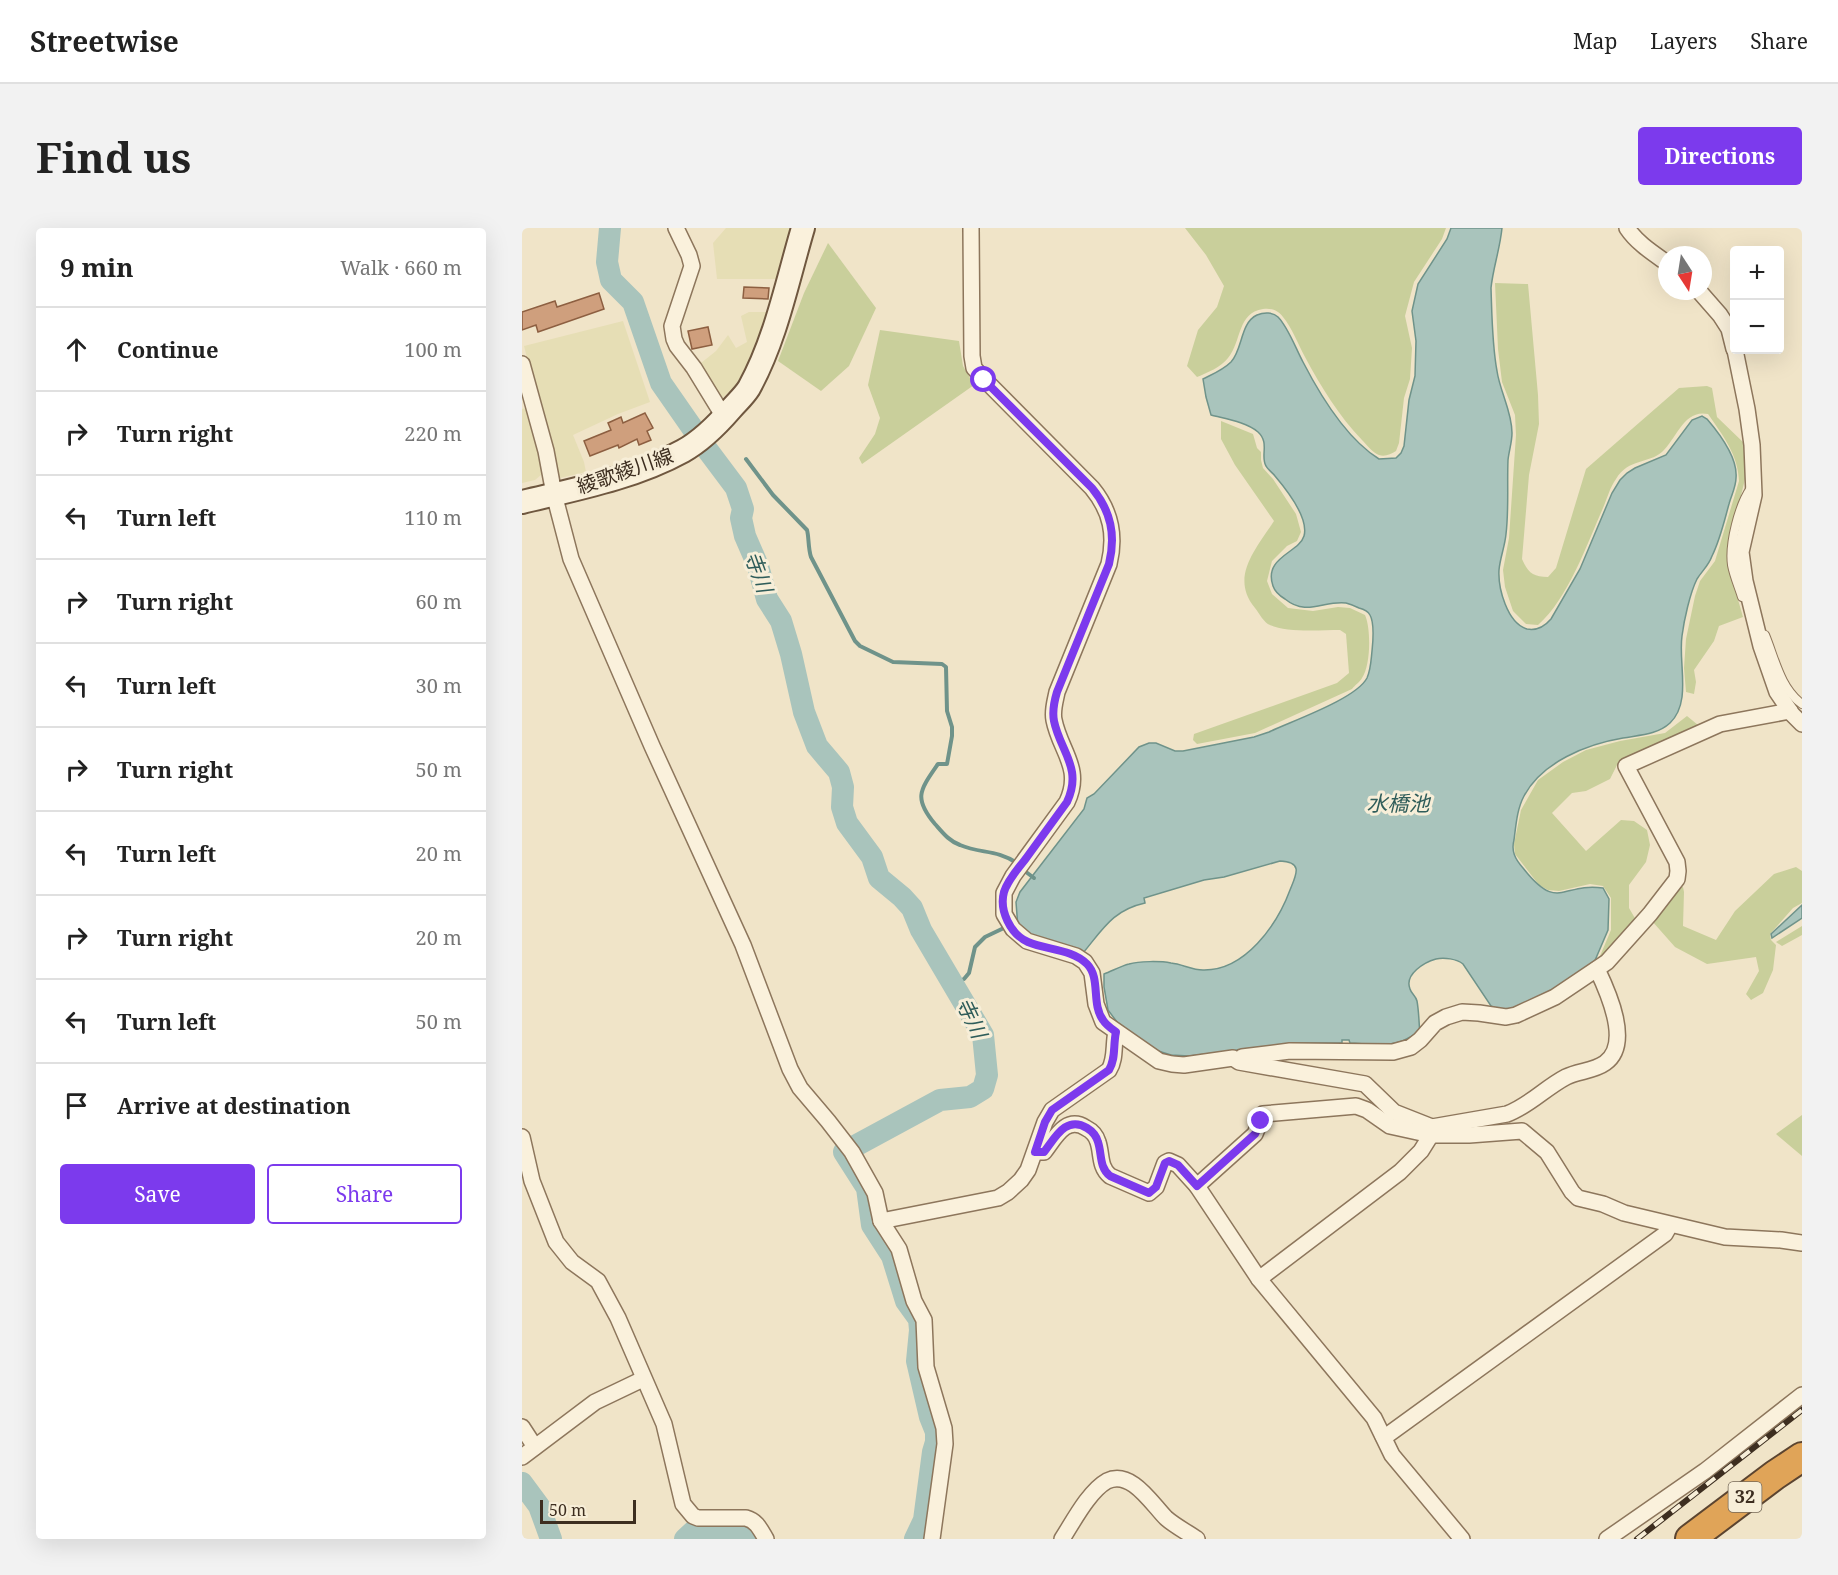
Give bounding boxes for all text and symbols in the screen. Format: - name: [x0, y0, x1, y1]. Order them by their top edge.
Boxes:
- text: Streetwise: [30, 22, 179, 60]
- text: Map: [1573, 27, 1617, 55]
- text: Layers: [1650, 27, 1717, 55]
- text: Share: [1750, 27, 1808, 55]
- button: Directions: [1638, 127, 1802, 185]
- text: Find us: [36, 128, 191, 185]
- north arrow: [1658, 246, 1712, 300]
- map controls: [1730, 246, 1784, 354]
- button: +: [1730, 246, 1784, 300]
- text: 9 min: [60, 249, 134, 285]
- text: Walk · 660 m: [340, 254, 462, 281]
- button: −: [1730, 300, 1784, 354]
- icon: ahead: [60, 333, 93, 366]
- text: Continue: [117, 334, 219, 364]
- text: 100 m: [404, 336, 462, 363]
- route start: [970, 366, 996, 392]
- icon: right: [60, 417, 93, 450]
- text: Turn right: [117, 418, 233, 448]
- text: 220 m: [404, 420, 462, 447]
- street label: 綾歌綾川線: [573, 441, 677, 500]
- icon: left: [60, 501, 93, 534]
- text: Turn left: [117, 502, 216, 532]
- text: 110 m: [404, 504, 462, 531]
- water label: 寺川: [739, 547, 780, 598]
- icon: right: [60, 585, 93, 618]
- text: Turn right: [117, 586, 233, 616]
- text: 60 m: [416, 588, 462, 615]
- icon: left: [60, 669, 93, 702]
- text: Turn left: [117, 670, 216, 700]
- text: 30 m: [416, 672, 462, 699]
- icon: right: [60, 753, 93, 786]
- text: Turn right: [117, 754, 233, 784]
- text: 50 m: [416, 756, 462, 783]
- water label: 水橋池: [1367, 789, 1431, 817]
- icon: left: [60, 837, 93, 870]
- text: Turn left: [117, 838, 216, 868]
- text: 20 m: [416, 840, 462, 867]
- icon: right: [60, 921, 93, 954]
- text: Turn right: [117, 922, 233, 952]
- text: 20 m: [416, 924, 462, 951]
- water label: 寺川: [950, 993, 994, 1044]
- icon: left: [60, 1005, 93, 1038]
- text: Turn left: [117, 1006, 216, 1036]
- text: 50 m: [416, 1008, 462, 1035]
- icon: arrive: [60, 1089, 93, 1122]
- text: Arrive at destination: [117, 1090, 351, 1120]
- route end: [1247, 1107, 1273, 1133]
- button: Save: [60, 1164, 255, 1224]
- button: Share: [267, 1164, 462, 1224]
- road number: 32: [1728, 1482, 1762, 1512]
- scale bar: [540, 1497, 636, 1524]
- text: 50 m: [549, 1499, 586, 1521]

